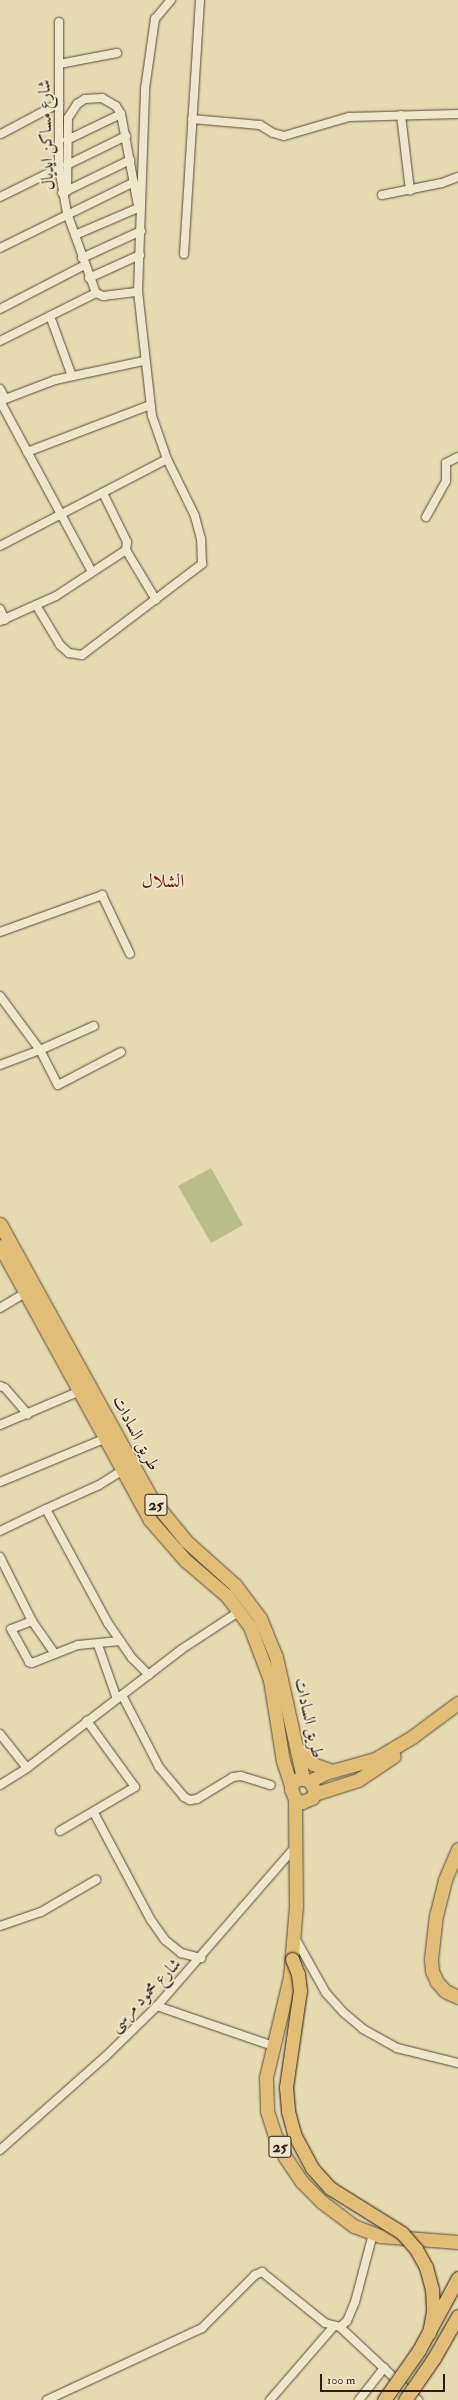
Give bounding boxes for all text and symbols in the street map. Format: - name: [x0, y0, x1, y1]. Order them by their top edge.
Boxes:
- street label: شارع مساكن ايديال: [34, 79, 58, 191]
- district label: الشلال: [142, 871, 184, 893]
- street label: طريق السادات: [108, 1392, 164, 1474]
- road number: 25: [144, 1491, 168, 1519]
- street label: طريق السادات: [290, 1676, 328, 1760]
- street label: شارع محمود مرسى: [105, 1954, 185, 2036]
- road number: 25: [268, 2133, 292, 2161]
- scale bar: [322, 2366, 447, 2392]
- text: 100 m: [327, 2373, 355, 2388]

